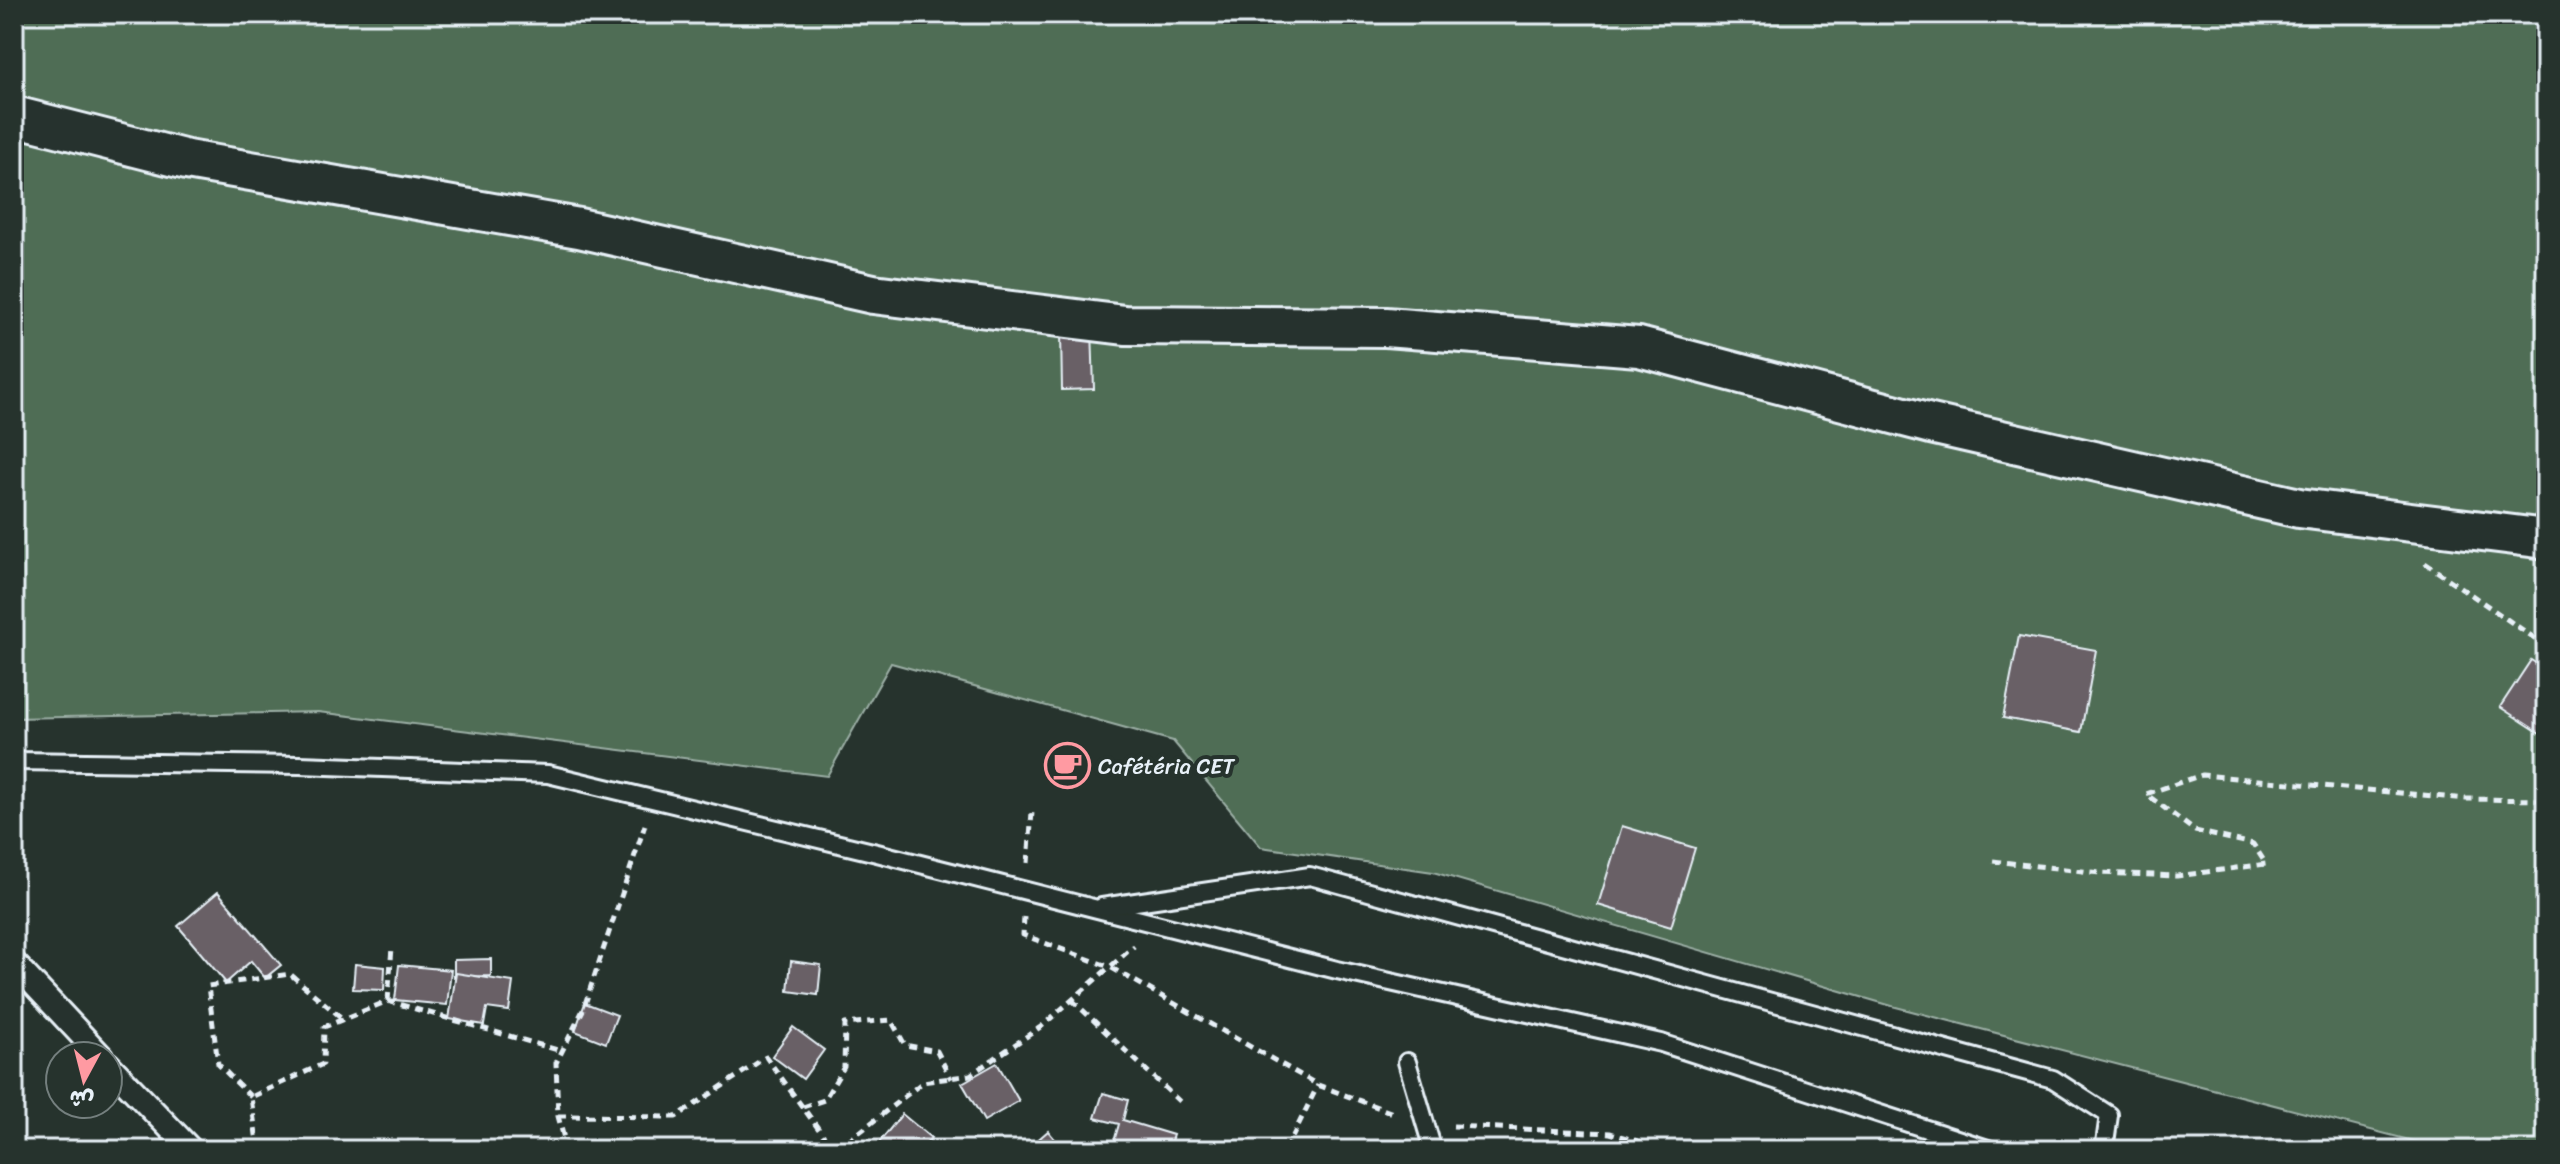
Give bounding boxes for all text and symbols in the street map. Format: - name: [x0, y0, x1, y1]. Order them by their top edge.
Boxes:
- cafe icon: Cafétéria CET: [1043, 742, 1091, 790]
- place label: Cafétéria CET: [1098, 747, 1236, 786]
- north arrow: [44, 1040, 124, 1120]
- text: ش: [67, 1079, 96, 1120]

